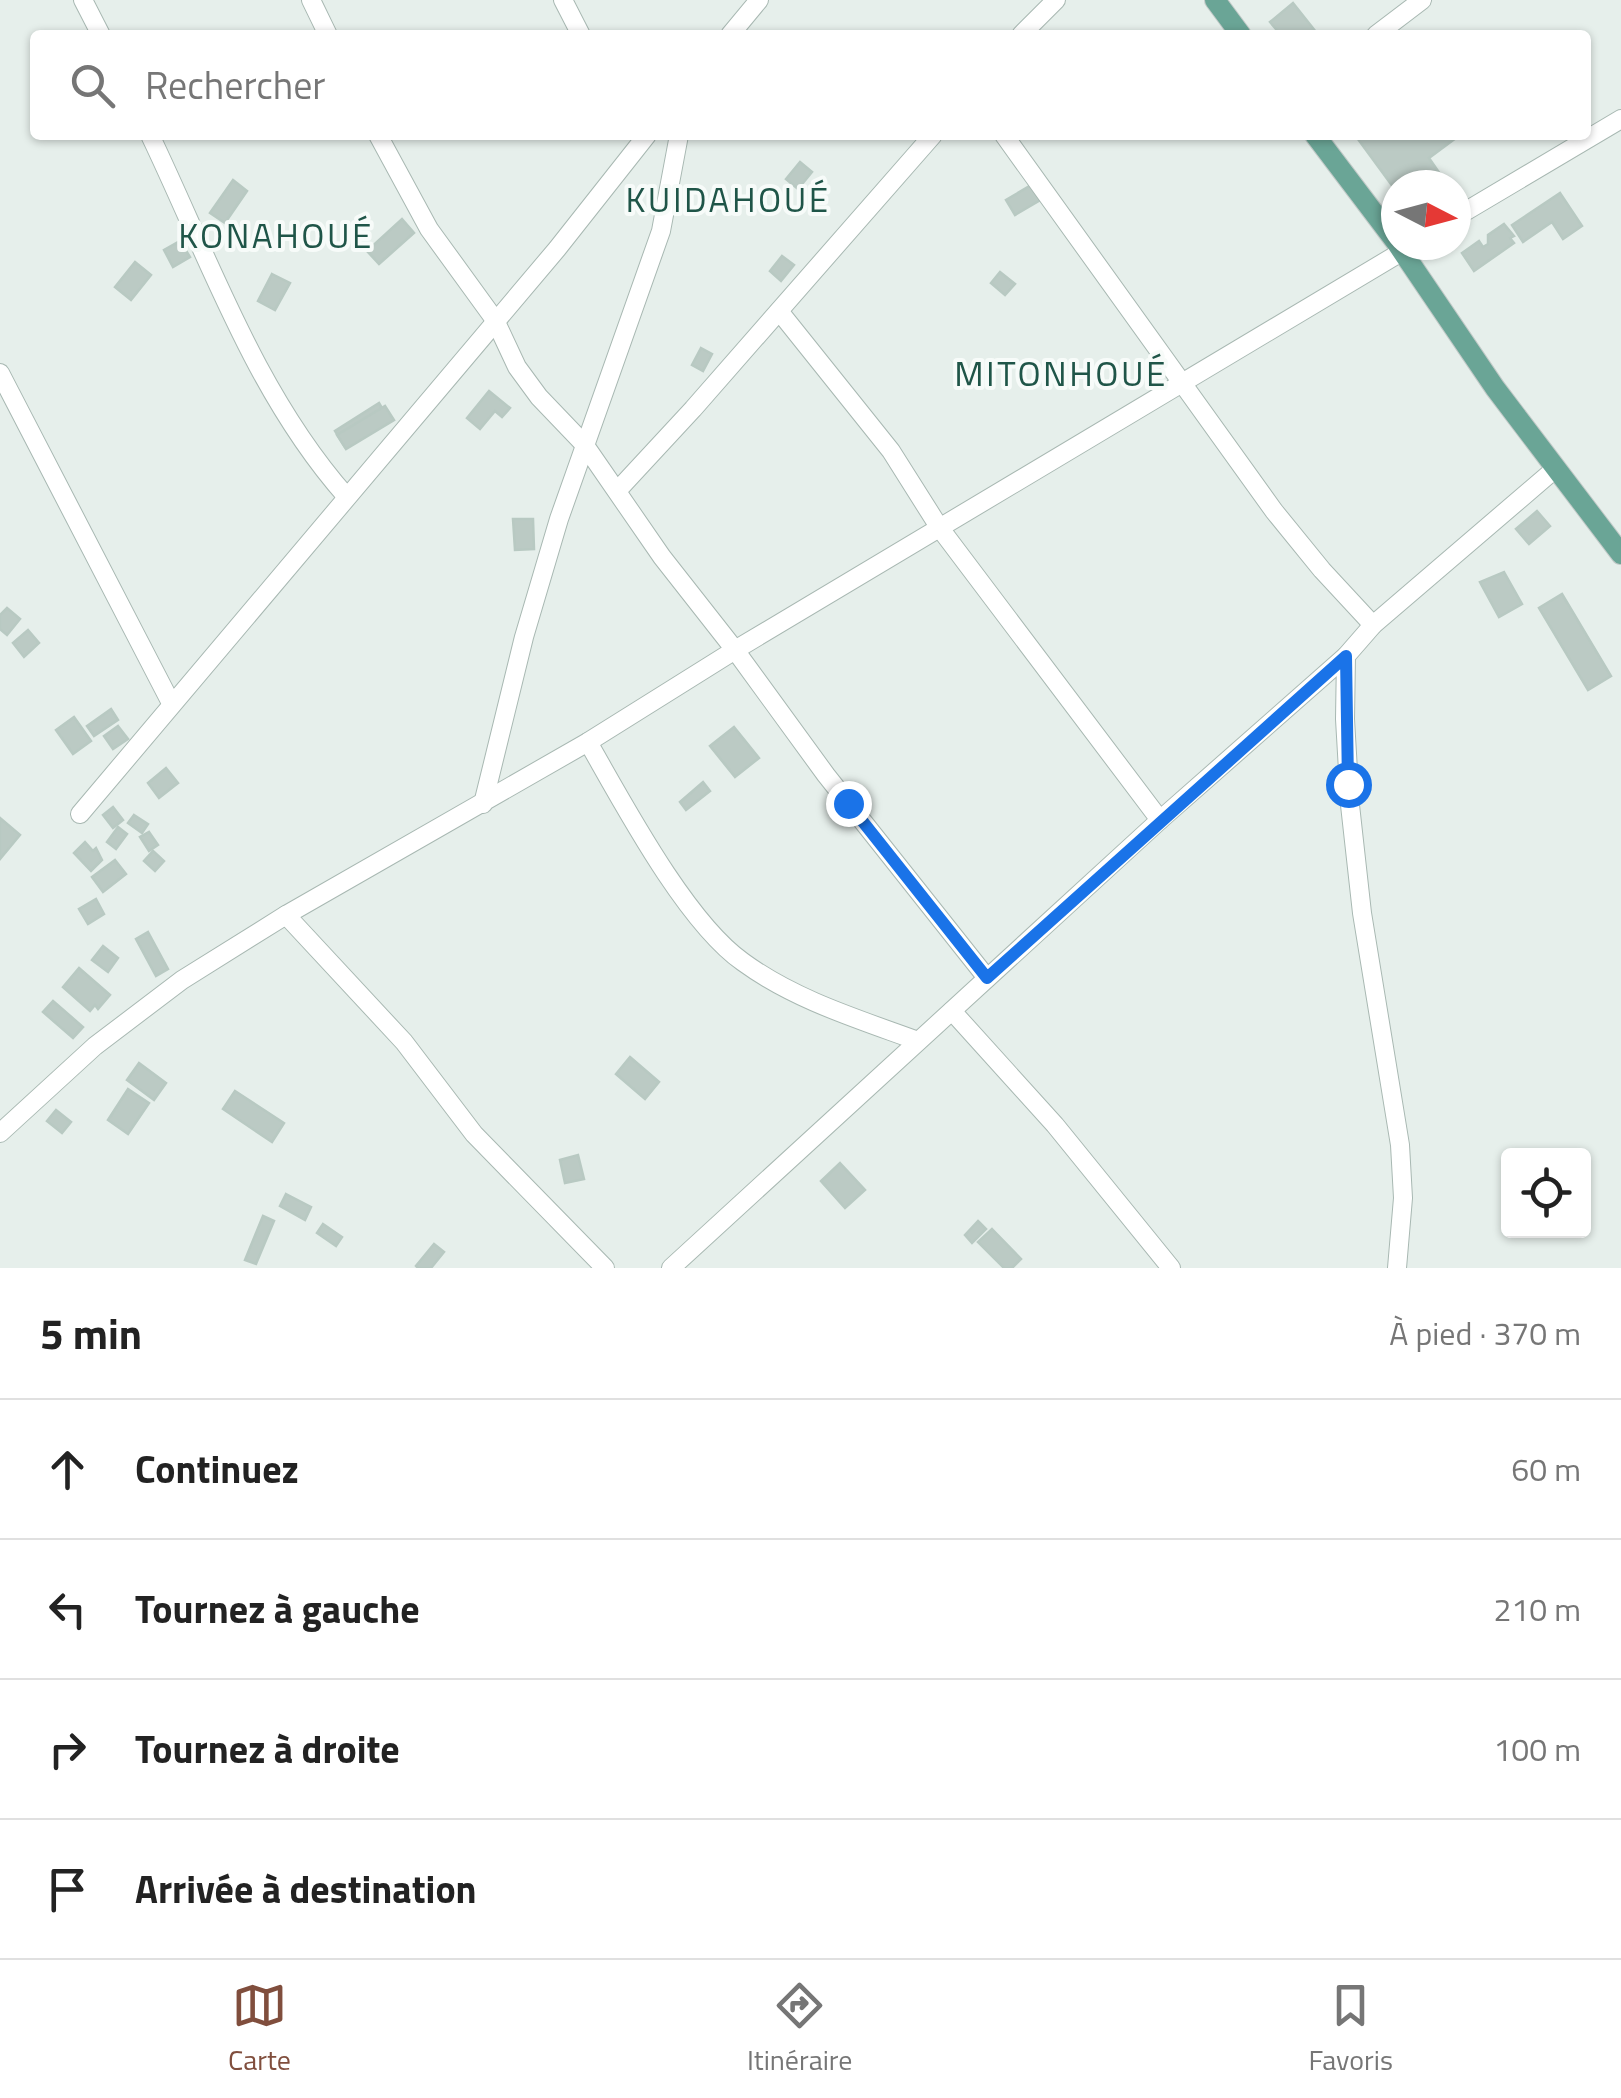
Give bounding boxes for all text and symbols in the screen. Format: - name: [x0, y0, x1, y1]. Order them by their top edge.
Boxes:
- search box: [30, 30, 1591, 140]
- text: Rechercher: [145, 56, 326, 114]
- icon: search: [65, 58, 120, 113]
- north arrow: [1381, 170, 1471, 260]
- district label: KUIDAHOUÉ: [625, 172, 831, 226]
- district label: KONAHOUÉ: [178, 208, 374, 262]
- district label: MITONHOUÉ: [954, 346, 1168, 400]
- route start: [1326, 762, 1372, 808]
- route end: [826, 781, 872, 827]
- map controls: [1501, 1148, 1591, 1238]
- button: locate: [1501, 1148, 1591, 1238]
- text: 5 min: [40, 1301, 142, 1365]
- text: À pied · 370 m: [1389, 1309, 1581, 1357]
- text: Continuez: [135, 1440, 299, 1498]
- icon: ahead: [40, 1442, 95, 1497]
- text: 60 m: [1511, 1445, 1581, 1493]
- text: Tournez à gauche: [135, 1580, 420, 1638]
- icon: left: [40, 1582, 95, 1637]
- text: 210 m: [1493, 1585, 1581, 1633]
- text: Tournez à droite: [135, 1720, 400, 1778]
- icon: right: [40, 1722, 95, 1777]
- text: 100 m: [1493, 1725, 1581, 1773]
- text: Arrivée à destination: [135, 1860, 477, 1918]
- icon: arrive: [40, 1862, 95, 1917]
- tab: Carte: [228, 1978, 291, 2081]
- tab: Itinéraire: [747, 1978, 852, 2081]
- tab: Favoris: [1308, 1978, 1393, 2081]

